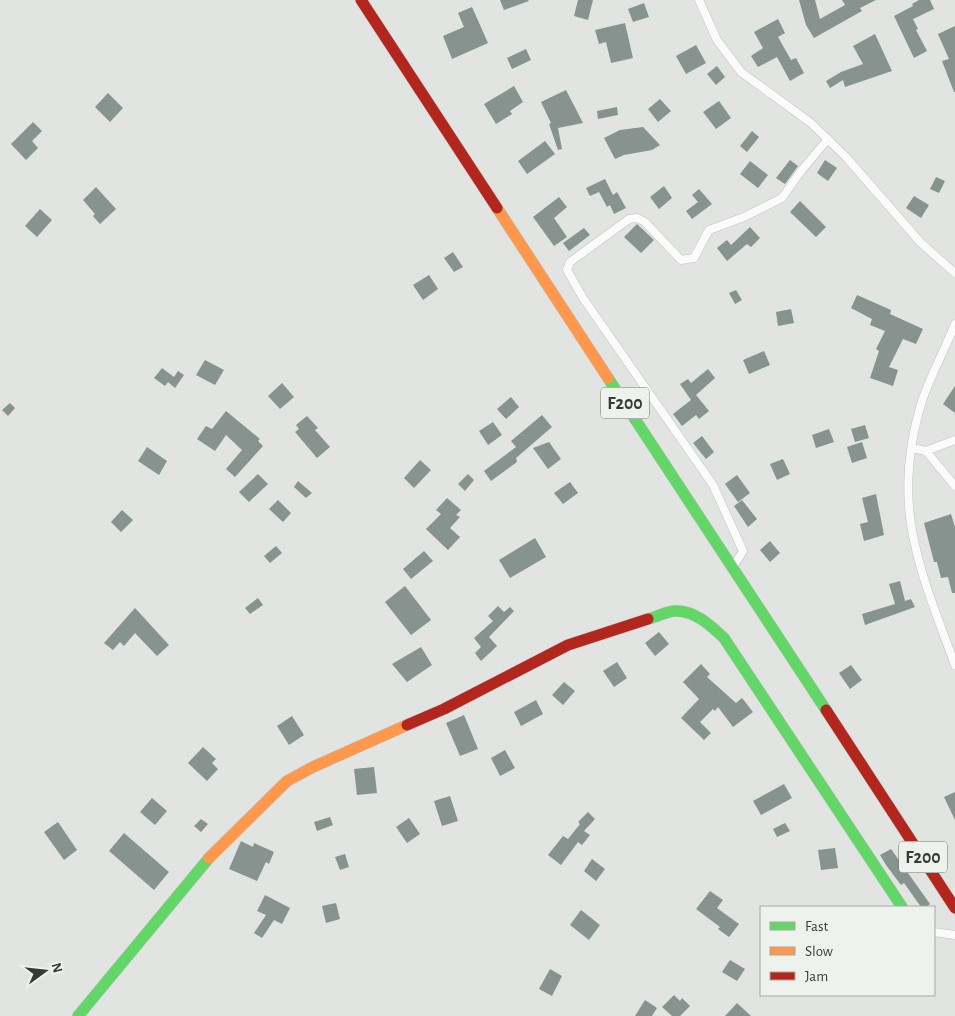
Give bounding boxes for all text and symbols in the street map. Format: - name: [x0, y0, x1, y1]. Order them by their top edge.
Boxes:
- road number: F200: [601, 388, 649, 418]
- road number: F200: [899, 842, 947, 872]
- legend: [760, 906, 935, 996]
- text: Fast: [805, 919, 829, 934]
- text: Slow: [805, 944, 833, 959]
- north arrow: [20, 946, 70, 996]
- text: N: [49, 961, 65, 974]
- text: Jam: [805, 969, 828, 984]

